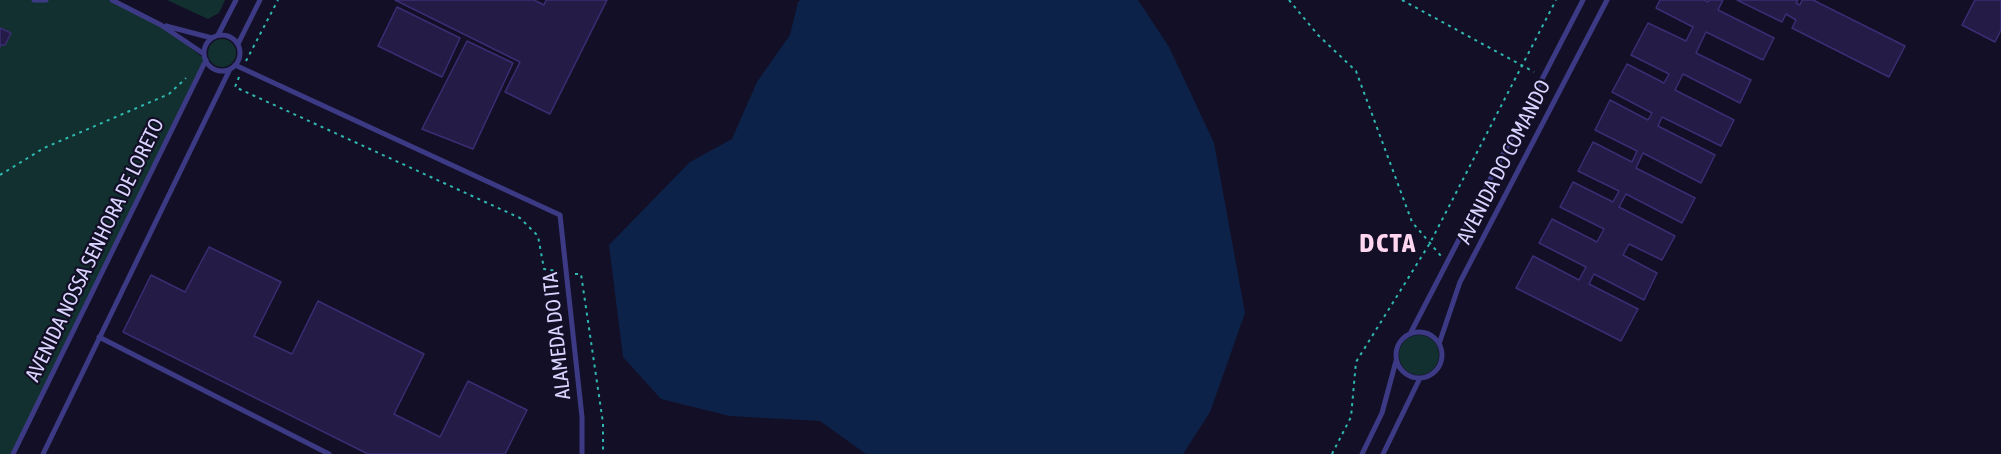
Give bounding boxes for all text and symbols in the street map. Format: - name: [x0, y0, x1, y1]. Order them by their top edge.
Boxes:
- street label: AVENIDA DO COMANDO: [1452, 76, 1556, 248]
- street label: AVENIDA NOSSA SENHORA DE LORETO: [20, 114, 170, 386]
- district label: DCTA: [1359, 227, 1417, 259]
- street label: ALAMEDA DO ITA: [538, 271, 576, 401]

